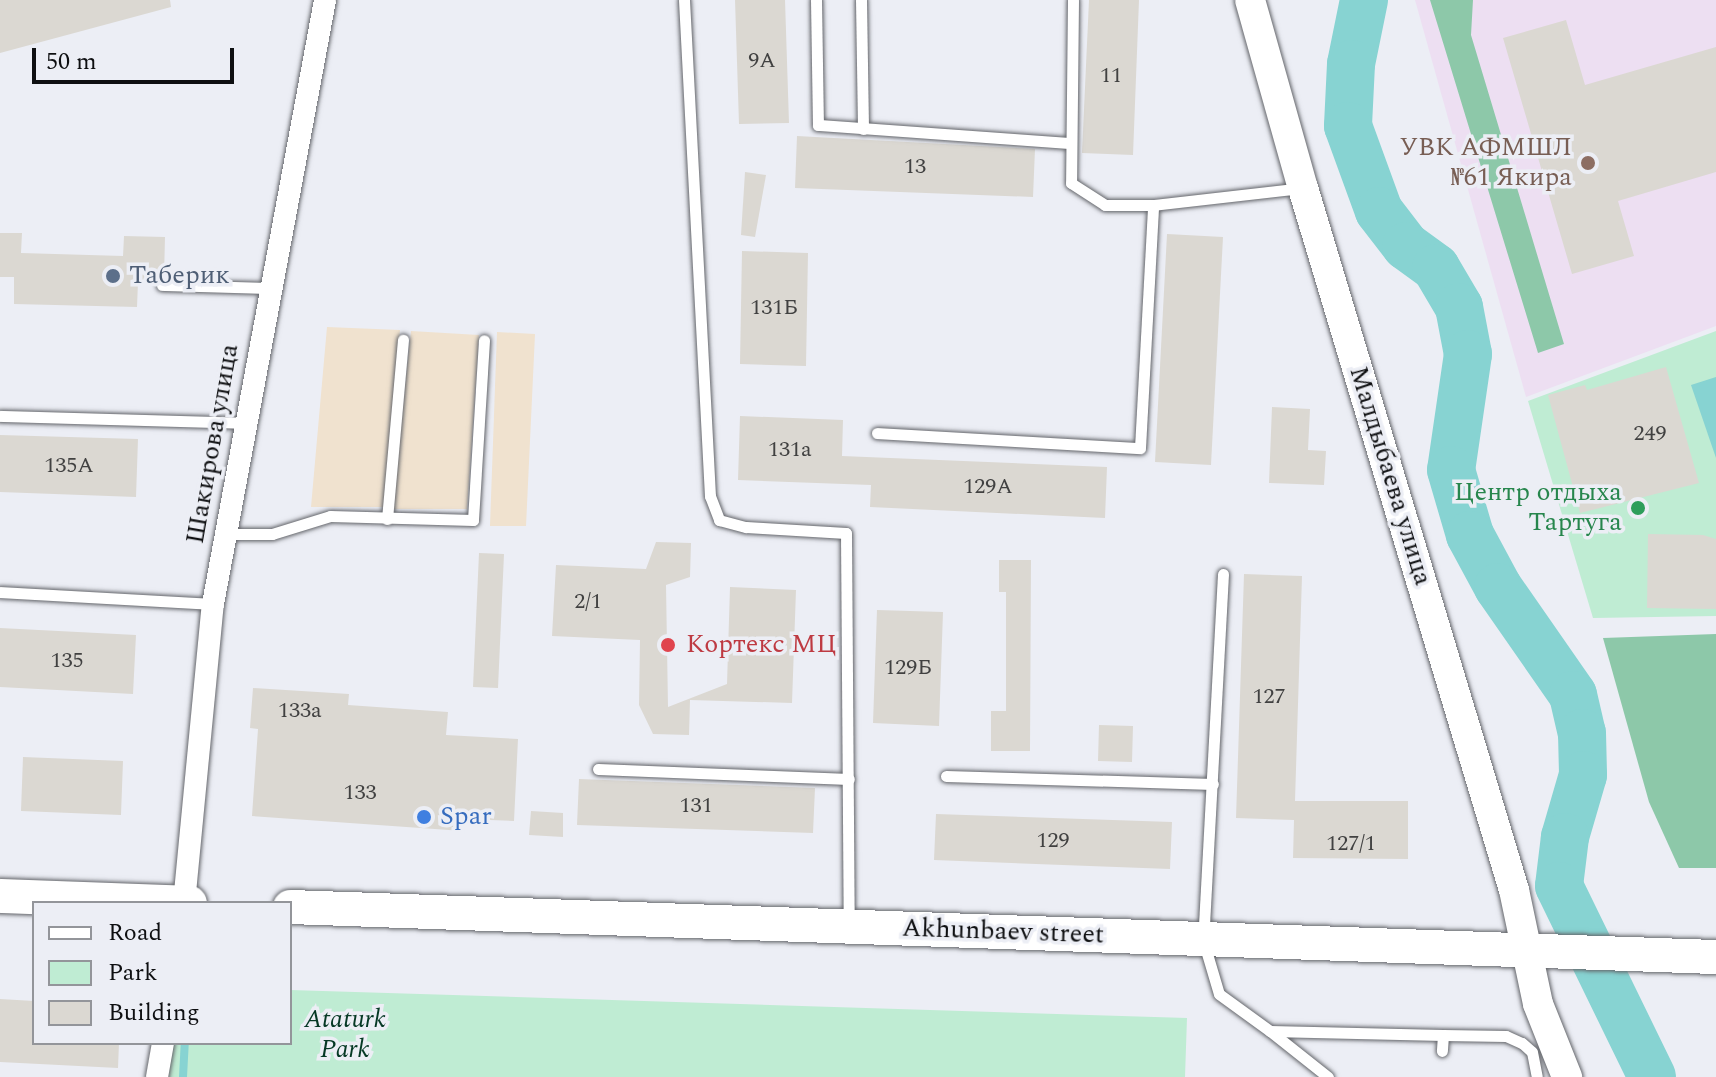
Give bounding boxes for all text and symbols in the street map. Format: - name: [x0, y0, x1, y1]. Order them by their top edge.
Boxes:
- scale bar: [36, 32, 238, 82]
- text: 50 m: [46, 44, 97, 80]
- house number: 9А: [748, 48, 776, 74]
- house number: 11: [1100, 63, 1122, 89]
- place label: УВК АФМШЛ №61 Якира: [1399, 132, 1572, 194]
- house number: 13: [904, 154, 926, 180]
- marker: УВК АФМШЛ №61 Якира: [1579, 154, 1597, 172]
- place label: Таберик: [129, 260, 230, 292]
- marker: Таберик: [104, 267, 122, 285]
- house number: 131Б: [750, 295, 798, 321]
- street label: Шакирова улица: [180, 342, 246, 546]
- street label: Малдыбаева улица: [1342, 363, 1438, 589]
- house number: 249: [1634, 421, 1666, 447]
- house number: 131а: [768, 437, 812, 463]
- house number: 135А: [44, 453, 94, 479]
- house number: 129А: [963, 474, 1013, 500]
- place label: Центр отдыха Тартуга: [1454, 477, 1622, 538]
- marker: Центр отдыха Тартуга: [1629, 499, 1647, 517]
- house number: 2/1: [574, 589, 602, 615]
- place label: Кортекс МЦ: [686, 629, 837, 661]
- marker: Кортекс МЦ: [657, 634, 679, 656]
- house number: 135: [51, 648, 83, 674]
- house number: 129Б: [884, 655, 932, 681]
- house number: 127: [1253, 684, 1285, 710]
- house number: 133а: [278, 698, 322, 724]
- house number: 133: [344, 780, 376, 806]
- house number: 131: [680, 793, 712, 819]
- place label: Spar: [440, 801, 492, 833]
- marker: Spar: [415, 808, 433, 826]
- house number: 129: [1037, 828, 1069, 854]
- house number: 127/1: [1326, 831, 1376, 857]
- legend: [32, 901, 292, 1045]
- street label: Akhunbaev street: [901, 913, 1105, 951]
- text: Road: [108, 915, 162, 951]
- text: Park: [108, 955, 158, 991]
- text: Building: [108, 995, 200, 1031]
- park label: Ataturk Park: [304, 1004, 386, 1066]

